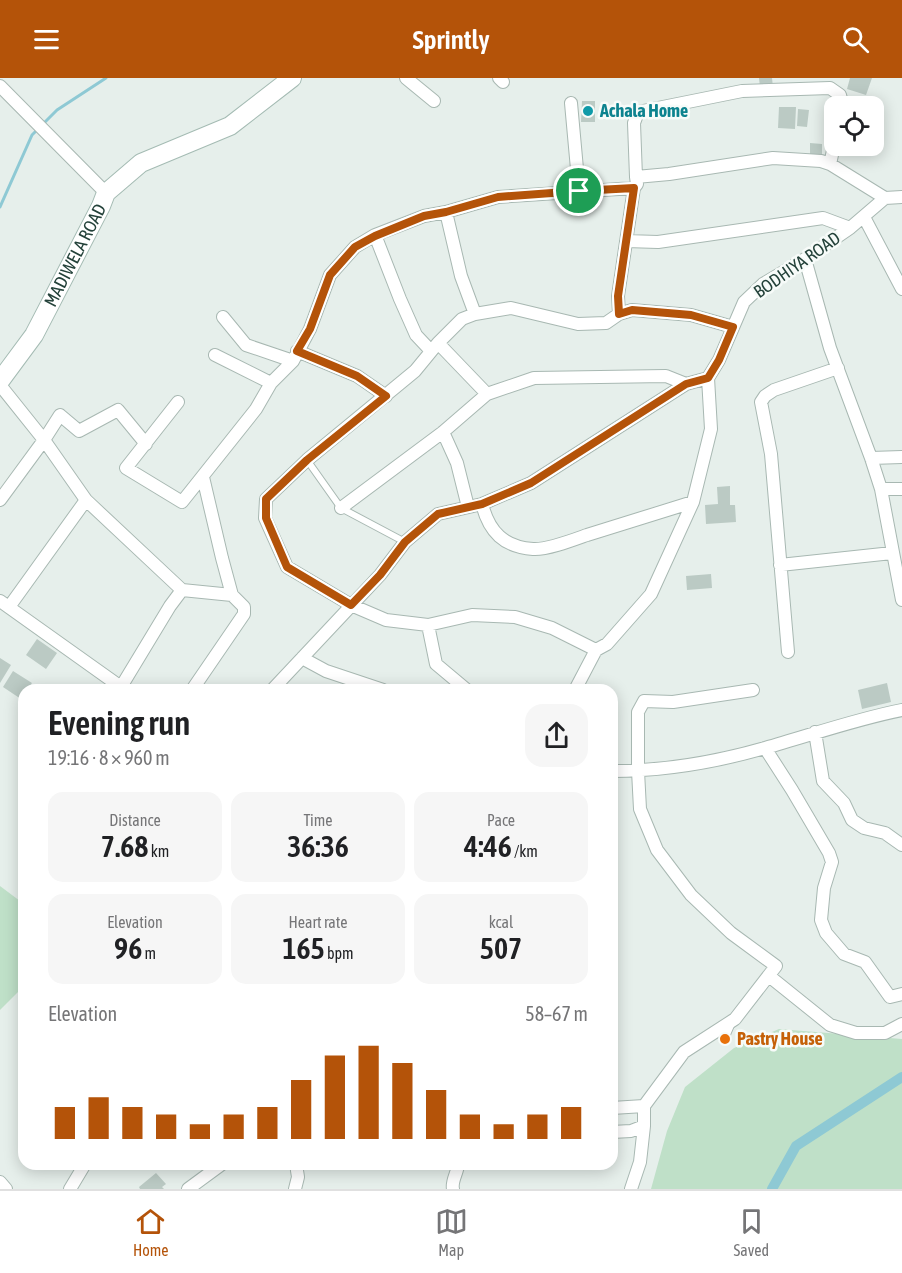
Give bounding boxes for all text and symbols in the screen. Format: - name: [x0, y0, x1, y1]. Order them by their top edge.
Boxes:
- icon: menu: [30, 23, 63, 56]
- icon: search: [839, 23, 872, 56]
- text: Sprintly: [412, 24, 490, 55]
- map controls: [824, 96, 884, 156]
- button: locate: [824, 96, 884, 156]
- place label: Achala Home: [599, 100, 688, 121]
- marker: Achala Home: [581, 104, 595, 118]
- pin: [553, 165, 604, 216]
- icon: arrive: [562, 174, 595, 207]
- street label: MADIWELA ROAD: [40, 200, 110, 310]
- street label: BODHIYA ROAD: [749, 227, 844, 302]
- text: Evening run: [48, 704, 190, 742]
- button: share: [525, 704, 588, 767]
- text: 19:16 · 8 × 960 m: [48, 746, 170, 769]
- text: Distance: [109, 811, 161, 829]
- text: Time: [303, 811, 333, 829]
- text: Pace: [487, 811, 515, 829]
- text: 7.68: [101, 829, 148, 863]
- text: 36:36: [287, 829, 349, 863]
- text: 4:46: [464, 829, 512, 863]
- text: km: [148, 842, 169, 860]
- text: /km: [512, 842, 538, 860]
- text: Elevation: [107, 913, 163, 931]
- text: Heart rate: [289, 913, 347, 931]
- text: kcal: [489, 913, 513, 931]
- text: 96: [114, 931, 142, 965]
- text: 165: [282, 931, 325, 965]
- text: 507: [480, 931, 522, 965]
- text: m: [142, 944, 156, 962]
- text: bpm: [325, 944, 354, 962]
- text: Elevation: [48, 1002, 117, 1025]
- text: 58–67 m: [525, 1002, 588, 1025]
- place label: Pastry House: [737, 1028, 823, 1049]
- marker: Pastry House: [718, 1032, 732, 1046]
- tab: Home: [133, 1205, 169, 1259]
- tab: Map: [435, 1205, 468, 1259]
- tab: Saved: [734, 1205, 769, 1259]

